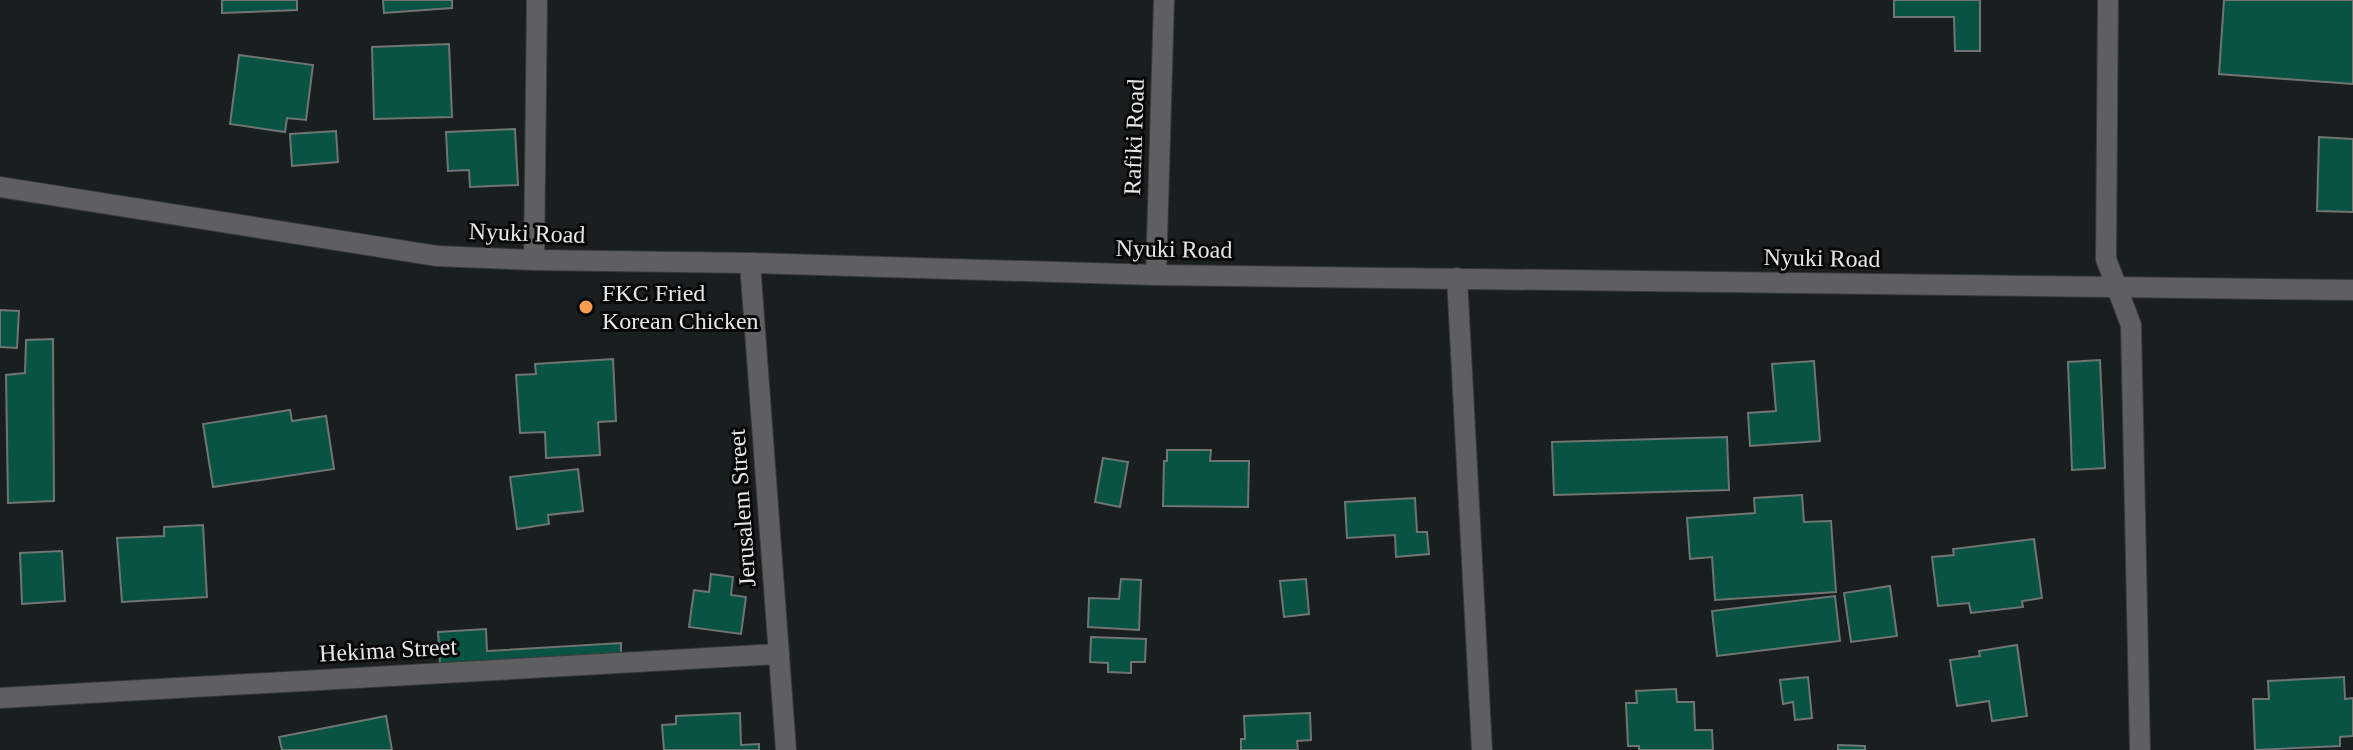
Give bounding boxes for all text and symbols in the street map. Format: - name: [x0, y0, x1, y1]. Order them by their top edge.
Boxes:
- street label: Rafiki Road: [1119, 78, 1149, 196]
- street label: Nyuki Road: [468, 218, 586, 248]
- street label: Nyuki Road: [1115, 235, 1233, 263]
- street label: Nyuki Road: [1763, 244, 1881, 272]
- place label: FKC Fried Korean Chicken: [602, 280, 759, 334]
- marker: FKC Fried Korean Chicken: [577, 298, 595, 316]
- street label: Jerusalem Street: [723, 428, 760, 588]
- street label: Hekima Street: [318, 633, 458, 667]

